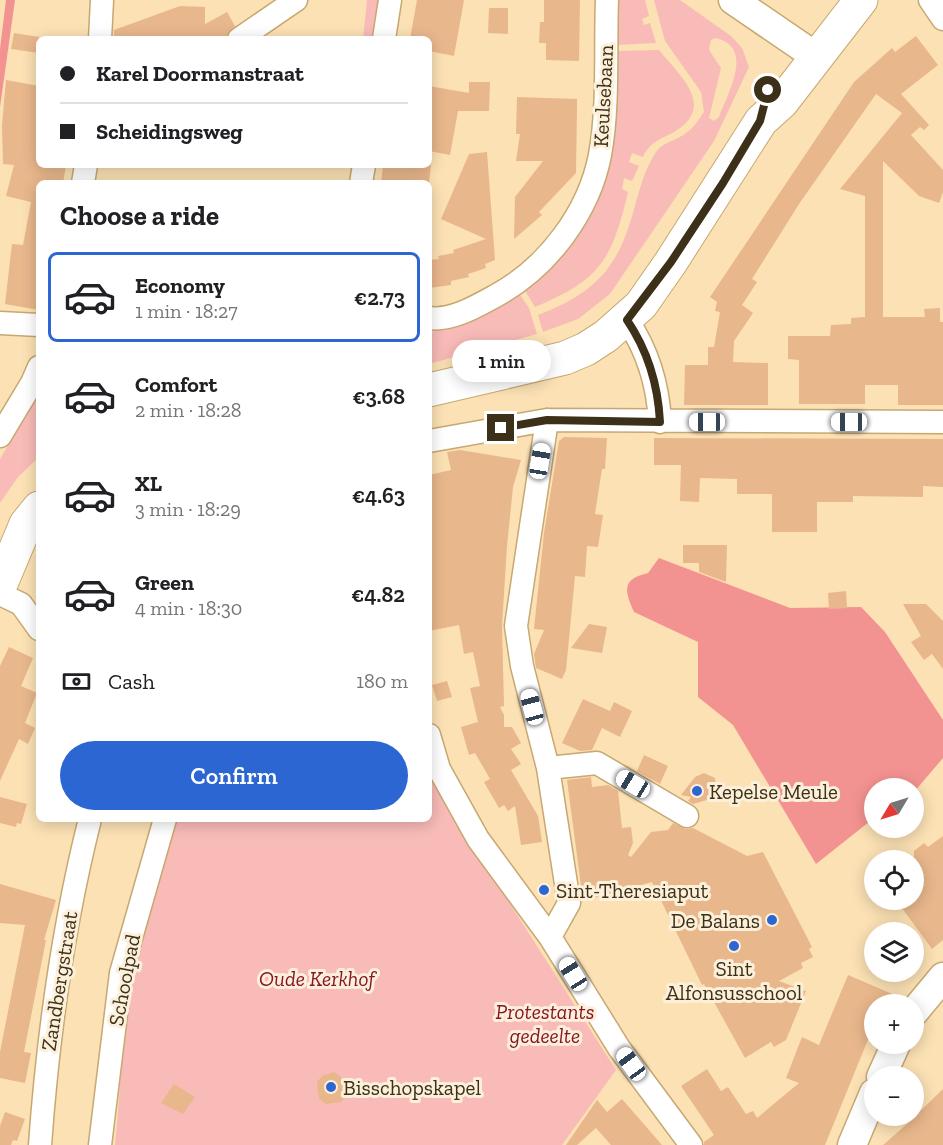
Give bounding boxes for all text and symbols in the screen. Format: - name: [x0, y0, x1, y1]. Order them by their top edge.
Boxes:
- street label: Keulsebaan: [588, 44, 618, 148]
- text: Karel Doormanstraat: [96, 60, 304, 87]
- route start: [754, 76, 781, 103]
- text: Scheidingsweg: [96, 118, 243, 145]
- text: Choose a ride: [60, 200, 219, 232]
- icon: car: [63, 270, 117, 324]
- text: Economy: [135, 272, 225, 299]
- text: €2.73: [354, 284, 405, 311]
- text: 1 min · 18:27: [135, 299, 238, 323]
- callout: 1 min: [452, 341, 550, 383]
- text: 1 min: [478, 349, 525, 373]
- icon: car: [63, 369, 117, 423]
- text: Comfort: [135, 371, 217, 398]
- text: €3.68: [352, 383, 405, 410]
- text: 2 min · 18:28: [135, 398, 242, 422]
- car: [689, 413, 725, 431]
- car: [831, 413, 867, 431]
- route end: [487, 414, 514, 441]
- car: [528, 442, 552, 480]
- icon: car: [63, 468, 117, 522]
- text: XL: [135, 470, 162, 497]
- text: €4.63: [352, 482, 405, 509]
- text: 3 min · 18:29: [135, 497, 241, 521]
- icon: car: [63, 567, 117, 621]
- text: Green: [135, 569, 194, 596]
- text: €4.82: [351, 581, 405, 608]
- text: 4 min · 18:30: [135, 596, 242, 620]
- icon: cash: [60, 665, 93, 698]
- text: Cash: [108, 668, 155, 695]
- text: 180 m: [356, 669, 408, 693]
- car: [519, 687, 545, 727]
- button: Confirm: [60, 741, 408, 810]
- car: [613, 767, 653, 801]
- north arrow: [864, 778, 924, 838]
- map controls: [864, 778, 924, 1126]
- place label: Kepelse Meule: [709, 779, 838, 804]
- marker: Kepelse Meule: [690, 784, 704, 798]
- button: locate: [864, 850, 924, 910]
- place label: Sint-Theresiaput: [556, 878, 709, 903]
- marker: Sint-Theresiaput: [537, 883, 551, 897]
- place label: De Balans: [671, 908, 760, 933]
- street label: Zandbergstraat: [36, 909, 82, 1053]
- marker: De Balans: [765, 913, 779, 927]
- button: layers: [864, 922, 924, 982]
- street label: Schoolpad: [103, 932, 145, 1028]
- marker: Sint Alfonsusschool: [727, 939, 741, 953]
- car: [556, 954, 590, 994]
- place label: Sint Alfonsusschool: [666, 956, 803, 1005]
- park label: Oude Kerkhof: [259, 966, 378, 991]
- button: +: [864, 994, 924, 1054]
- park label: Protestants gedeelte: [496, 999, 594, 1048]
- car: [613, 1044, 649, 1084]
- button: −: [864, 1066, 924, 1126]
- place label: Bisschopskapel: [343, 1075, 481, 1100]
- marker: Bisschopskapel: [324, 1080, 338, 1094]

